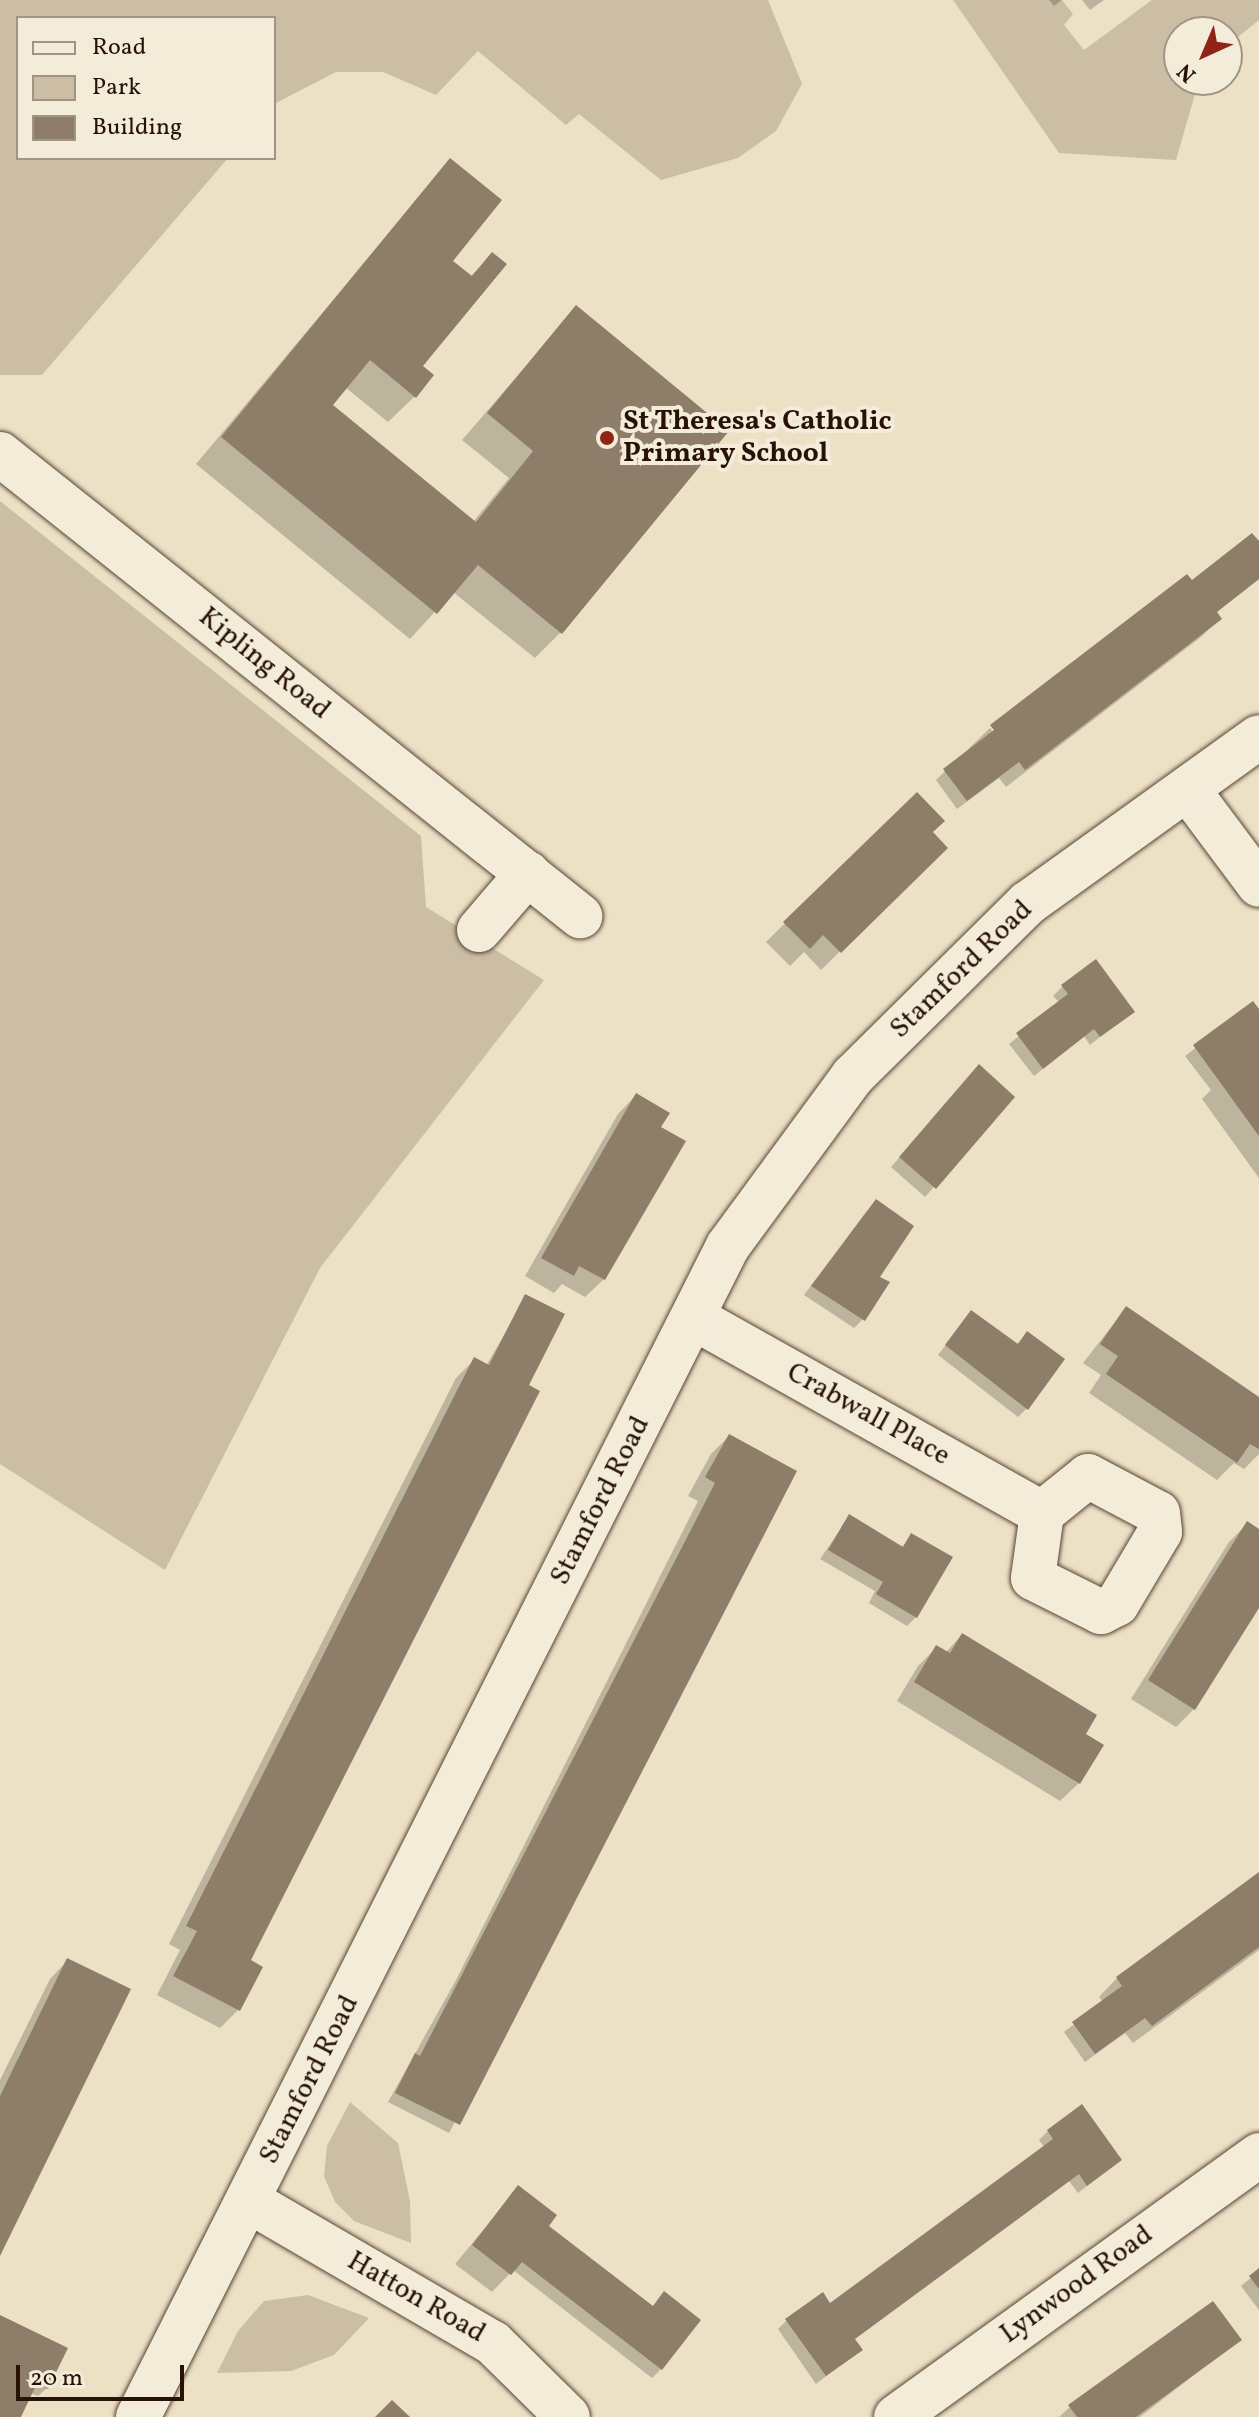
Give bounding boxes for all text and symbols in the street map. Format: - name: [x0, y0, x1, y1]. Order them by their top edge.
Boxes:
- legend: [16, 16, 276, 160]
- north arrow: [1163, 16, 1243, 96]
- text: Road: [92, 31, 146, 65]
- text: N: [1171, 55, 1204, 89]
- text: Park: [92, 71, 141, 105]
- text: Building: [92, 111, 182, 145]
- place label: St Theresa's Catholic Primary School: [623, 405, 892, 471]
- marker: St Theresa's Catholic Primary School: [598, 429, 616, 447]
- street label: Kipling Road: [191, 601, 337, 727]
- street label: Stamford Road: [884, 894, 1040, 1046]
- street label: Crabwall Place: [781, 1356, 955, 1474]
- street label: Stamford Road: [544, 1411, 658, 1591]
- street label: Stamford Road: [253, 1990, 367, 2170]
- street label: Lynwood Road: [994, 2218, 1160, 2352]
- street label: Hatton Road: [341, 2245, 491, 2351]
- scale bar: [20, 2349, 188, 2399]
- text: 20 m: [30, 2362, 83, 2396]

